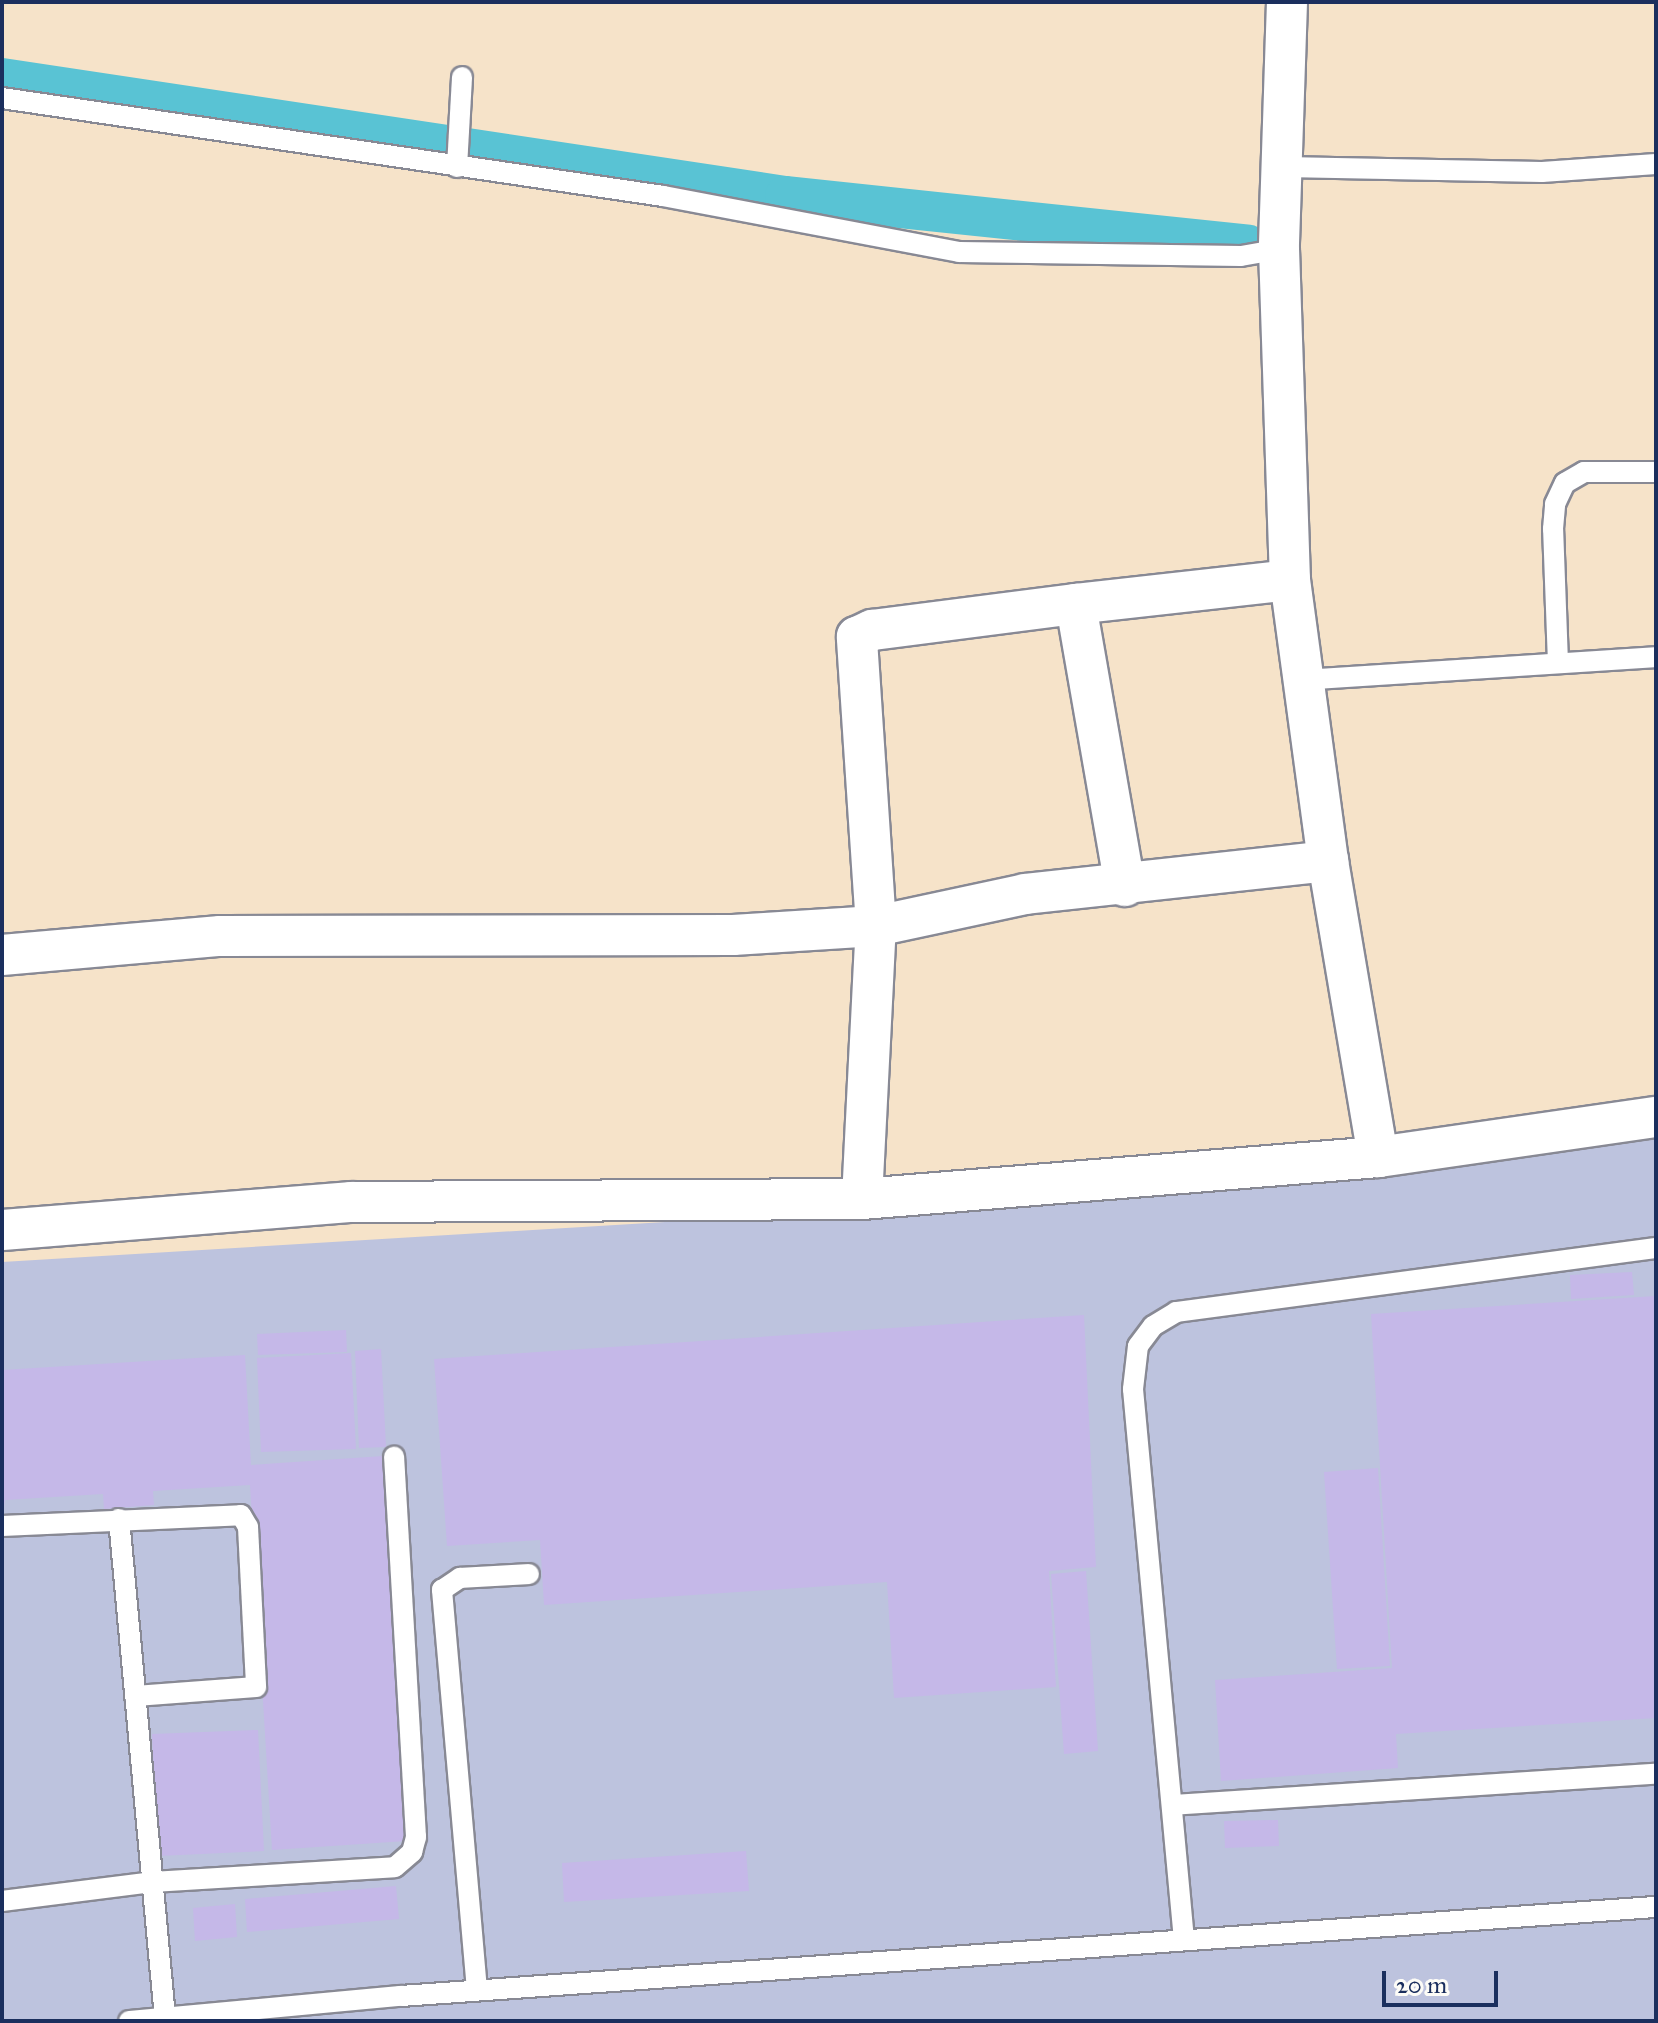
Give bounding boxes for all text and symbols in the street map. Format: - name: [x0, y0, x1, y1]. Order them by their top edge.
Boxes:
- scale bar: [1386, 1955, 1502, 2005]
- text: 20 m: [1396, 1970, 1447, 2000]

